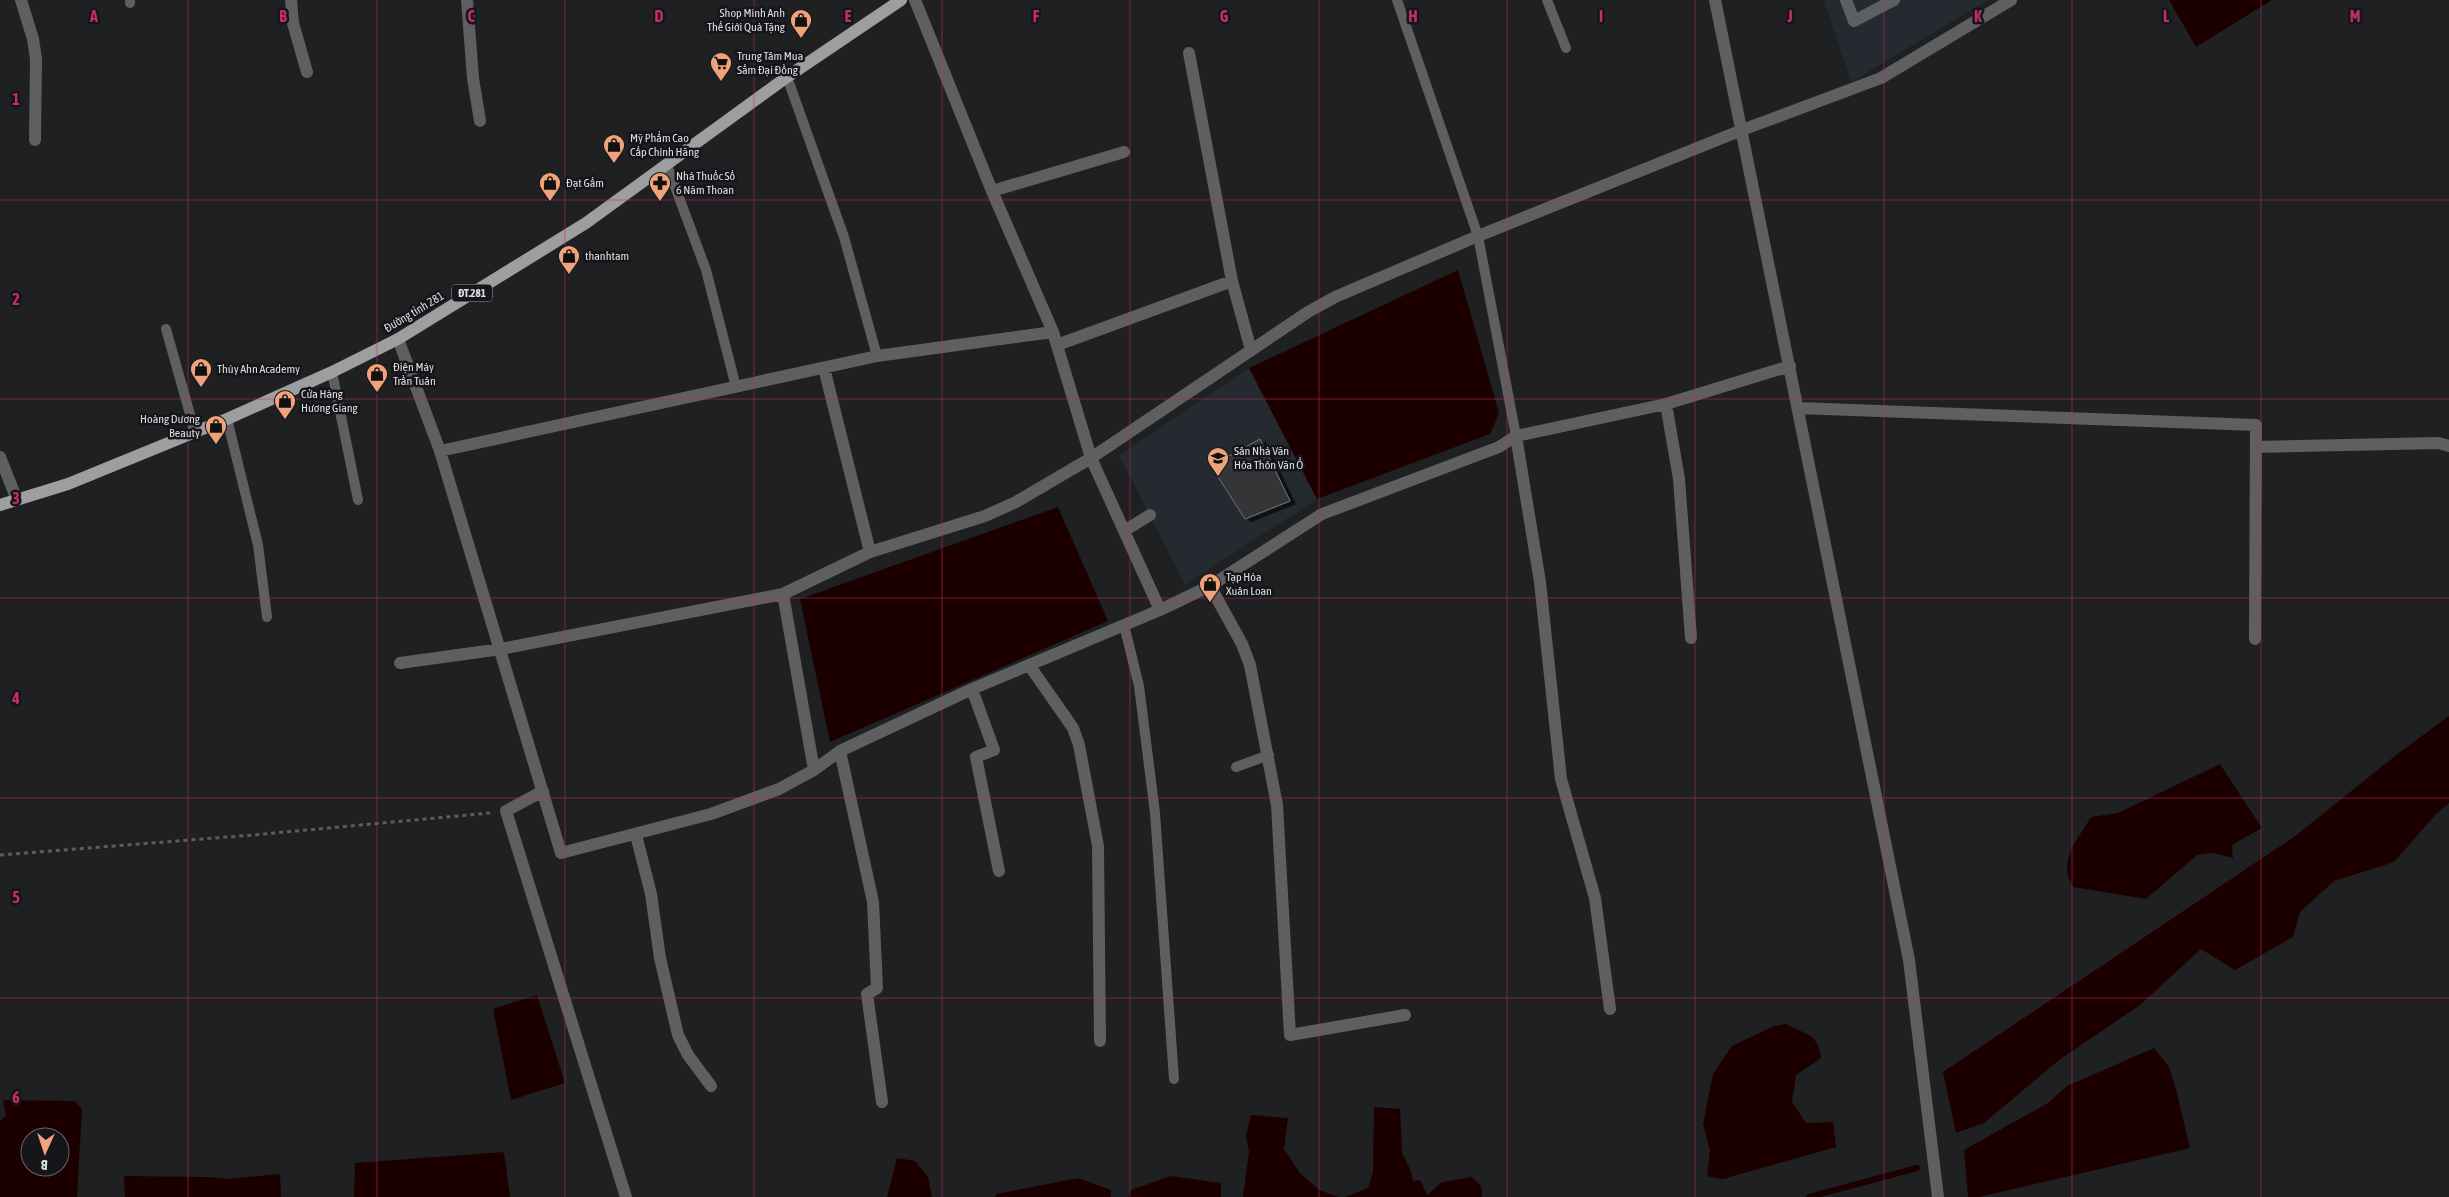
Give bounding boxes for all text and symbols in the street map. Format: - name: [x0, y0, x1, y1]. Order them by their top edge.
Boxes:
- place label: Shop Minh Anh Thế Giới Quà Tặng: [707, 6, 786, 34]
- text: A: [89, 7, 98, 25]
- text: B: [279, 7, 287, 25]
- text: C: [467, 7, 475, 25]
- text: D: [655, 7, 664, 25]
- text: E: [845, 7, 852, 25]
- text: F: [1033, 7, 1040, 25]
- text: G: [1220, 7, 1229, 25]
- text: H: [1408, 7, 1418, 25]
- text: I: [1599, 7, 1603, 25]
- text: J: [1786, 7, 1793, 25]
- text: K: [1974, 7, 1982, 25]
- text: L: [2163, 7, 2170, 25]
- text: M: [2350, 7, 2360, 25]
- shop icon: Shop Minh Anh Thế Giới Quà Tặng: [789, 8, 813, 39]
- place label: Trung Tâm Mua Sắm Đại Đồng: [737, 49, 803, 77]
- supermarket icon: Trung Tâm Mua Sắm Đại Đồng: [709, 51, 733, 82]
- text: 1: [12, 90, 20, 108]
- place label: Mỹ Phẩm Cao Cấp Chính Hãng: [630, 131, 700, 159]
- shop icon: Mỹ Phẩm Cao Cấp Chính Hãng: [602, 133, 626, 164]
- place label: Nhà Thuốc Số 6 Năm Thoan: [676, 169, 736, 197]
- shop icon: Đạt Gấm: [538, 171, 562, 202]
- pharmacy icon: Nhà Thuốc Số 6 Năm Thoan: [648, 171, 672, 202]
- place label: Đạt Gấm: [566, 176, 604, 190]
- shop icon: thanhtam: [557, 244, 581, 275]
- place label: thanhtam: [585, 249, 629, 263]
- road number: ĐT.281: [452, 284, 492, 302]
- street label: Đường tỉnh 281: [382, 289, 447, 335]
- text: 2: [12, 290, 20, 308]
- shop icon: Thúy Ahn Academy: [189, 357, 213, 388]
- place label: Điện Máy Trần Tuân: [393, 360, 436, 388]
- place label: Thúy Ahn Academy: [217, 362, 300, 376]
- shop icon: Điện Máy Trần Tuân: [365, 362, 389, 393]
- place label: Cửa Hàng Hương Giang: [301, 387, 359, 415]
- shop icon: Cửa Hàng Hương Giang: [273, 389, 297, 420]
- place label: Hoàng Dương Beauty: [140, 412, 201, 440]
- shop icon: Hoàng Dương Beauty: [204, 414, 228, 445]
- place label: Sân Nhà Văn Hóa Thôn Văn Ổ: [1234, 444, 1303, 472]
- school or university icon: Sân Nhà Văn Hóa Thôn Văn Ổ: [1206, 446, 1230, 477]
- text: 3: [12, 489, 20, 507]
- place label: Tạp Hóa Xuân Loan: [1226, 570, 1272, 598]
- shop icon: Tạp Hóa Xuân Loan: [1198, 572, 1222, 603]
- text: 4: [11, 689, 20, 707]
- text: 5: [12, 888, 20, 906]
- text: 6: [12, 1088, 20, 1106]
- north arrow: [20, 1127, 70, 1177]
- text: B: [40, 1157, 48, 1173]

